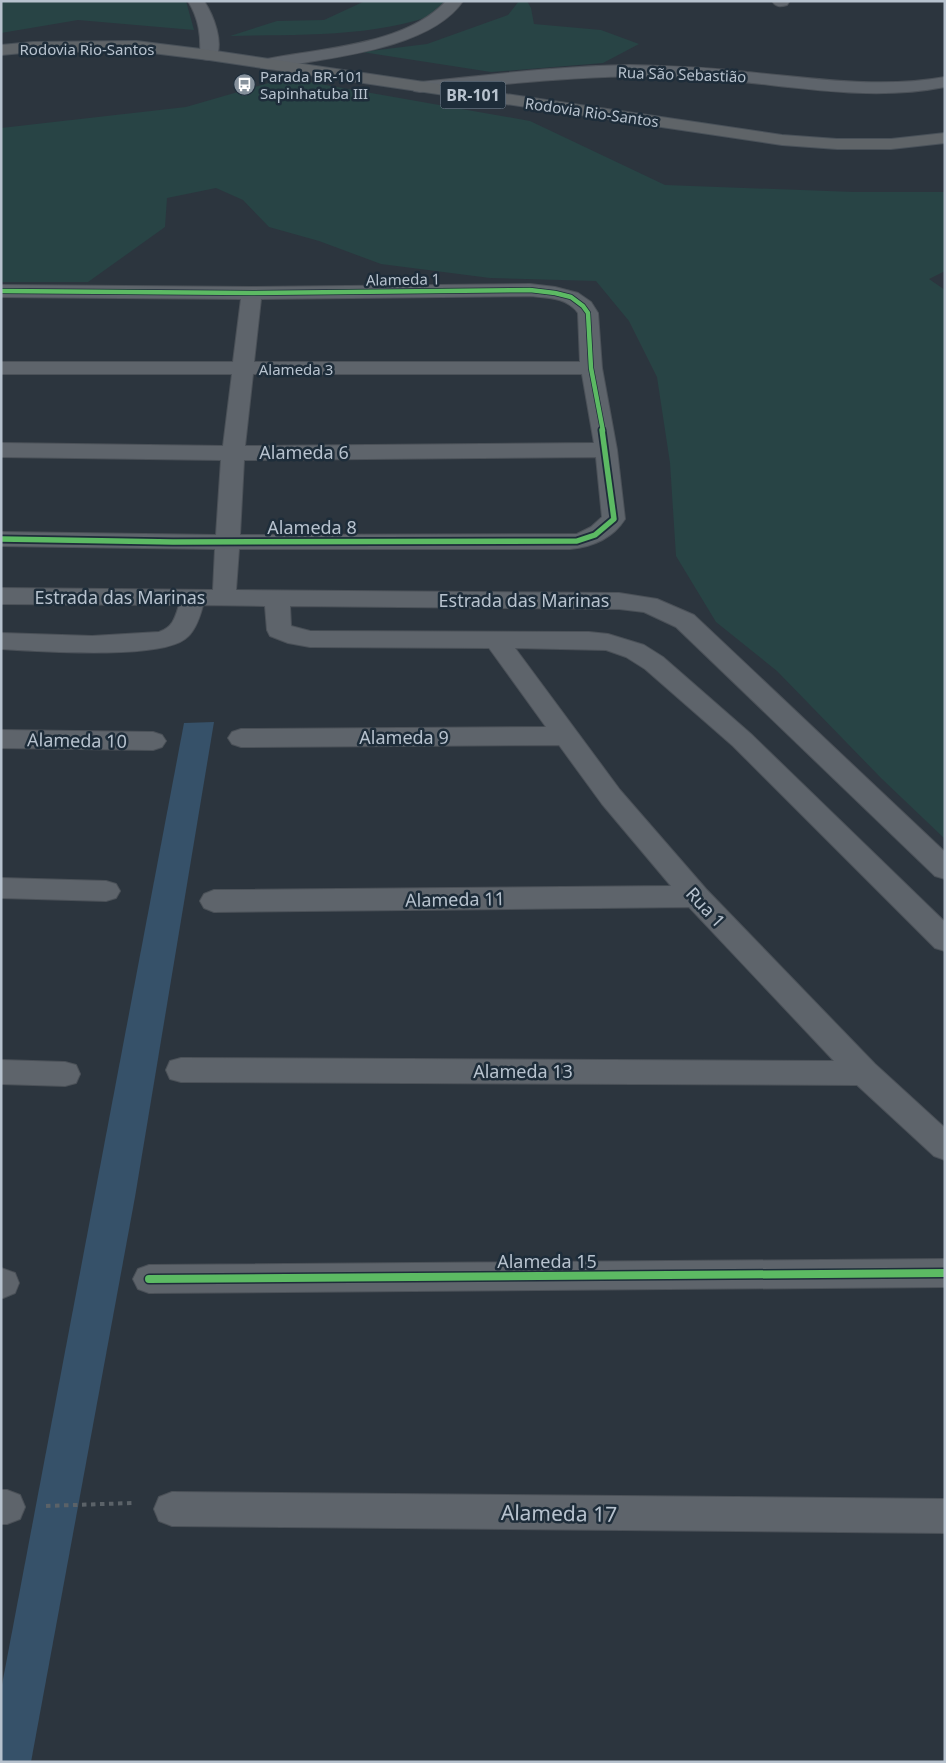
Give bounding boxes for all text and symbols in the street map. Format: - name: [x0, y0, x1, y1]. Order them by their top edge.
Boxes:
- street label: Rodovia Rio-Santos: [20, 39, 154, 59]
- street label: Rua São Sebastião: [617, 62, 747, 86]
- place label: Parada BR-101 Sapinhatuba III: [260, 66, 368, 103]
- bus stop icon: Parada BR-101 Sapinhatuba III: [232, 73, 256, 97]
- road number: BR-101: [440, 82, 506, 108]
- street label: Rodovia Rio-Santos: [524, 93, 660, 131]
- street label: Alameda 1: [366, 268, 440, 290]
- street label: Alameda 3: [259, 359, 333, 379]
- street label: Alameda 6: [259, 440, 349, 464]
- street label: Alameda 8: [267, 515, 357, 539]
- street label: Estrada das Marinas: [35, 585, 205, 609]
- street label: Estrada das Marinas: [439, 588, 609, 612]
- street label: Alameda 9: [359, 725, 449, 749]
- street label: Alameda 10: [27, 727, 127, 753]
- street label: Rua 1: [681, 881, 731, 933]
- street label: Alameda 11: [405, 886, 505, 912]
- street label: Alameda 13: [473, 1059, 573, 1083]
- street label: Alameda 15: [497, 1249, 597, 1273]
- street label: Alameda 17: [501, 1498, 617, 1528]

